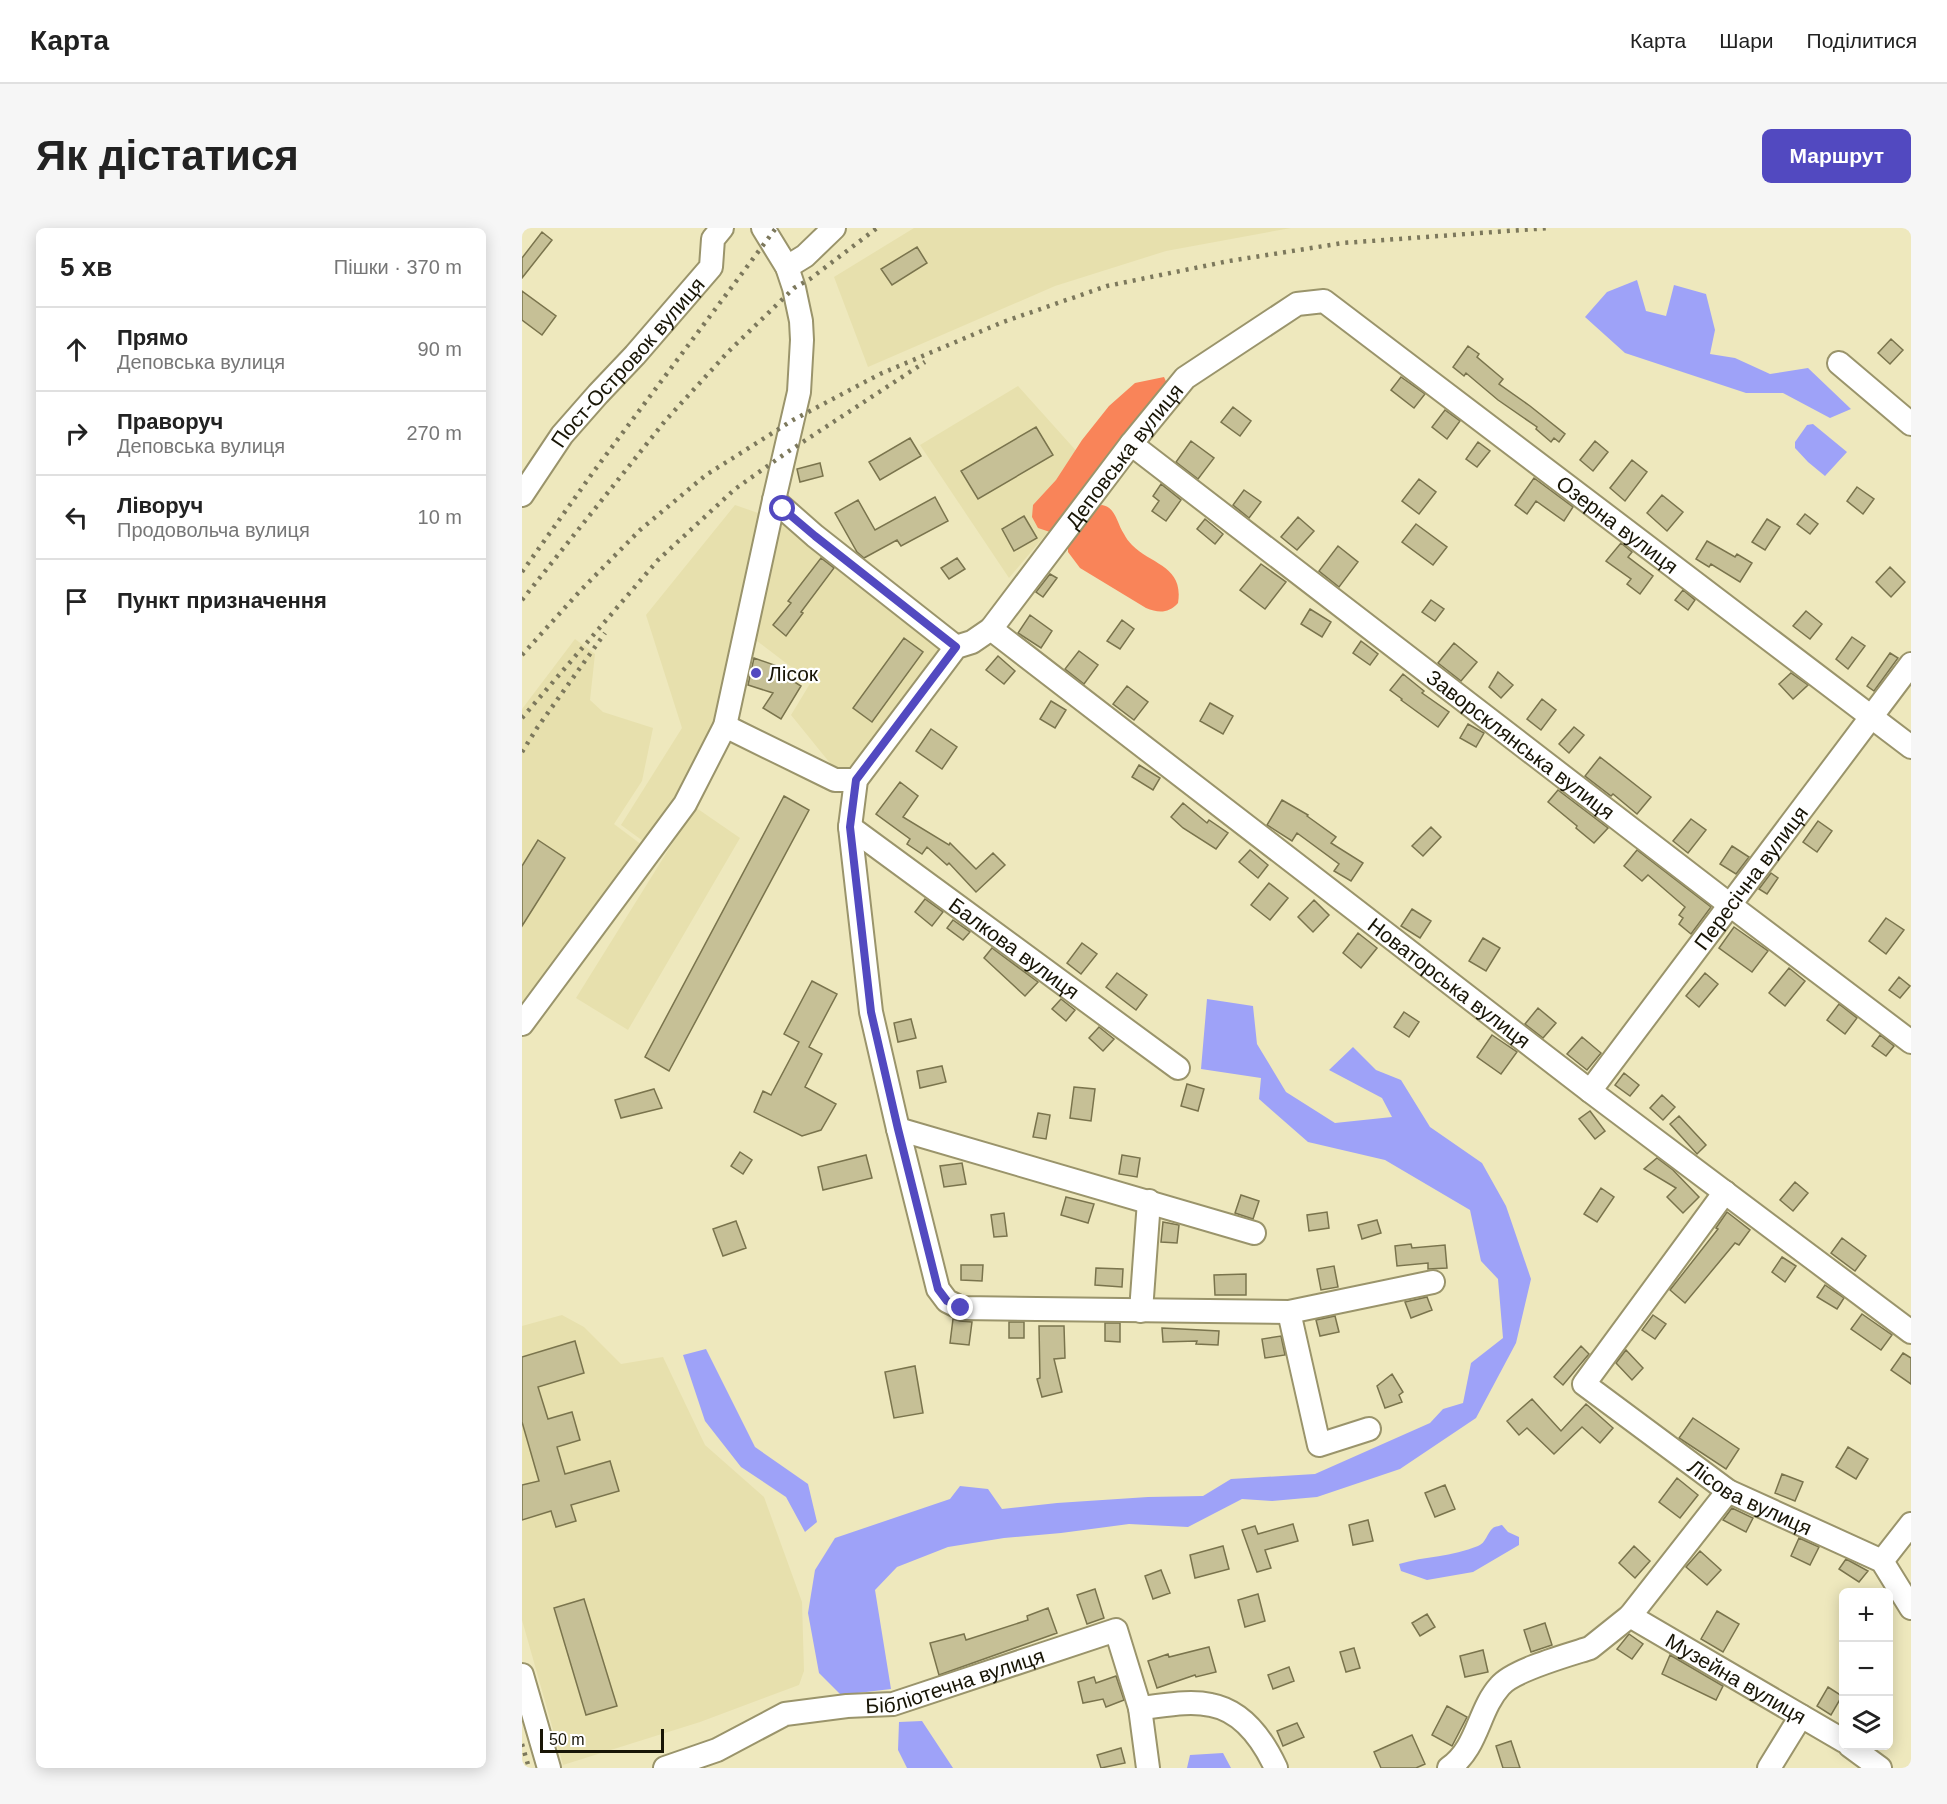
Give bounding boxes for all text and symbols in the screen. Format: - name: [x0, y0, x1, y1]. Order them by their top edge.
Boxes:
- text: Карта: [30, 25, 109, 56]
- text: Карта: [1630, 29, 1686, 52]
- text: Шари: [1719, 29, 1774, 52]
- text: Поділитися: [1807, 29, 1917, 52]
- button: Маршрут: [1762, 129, 1911, 183]
- text: Як дістатися: [36, 132, 299, 179]
- text: 5 хв: [60, 252, 112, 282]
- text: Пішки · 370 m: [334, 256, 462, 278]
- street label: Пост-Островок вулиця: [546, 272, 709, 451]
- text: Прямо: [117, 325, 188, 350]
- icon: ahead: [60, 333, 93, 366]
- text: 90 m: [418, 338, 462, 360]
- text: Деповська вулиця: [117, 351, 285, 373]
- street label: Деповська вулиця: [1060, 379, 1187, 532]
- text: Праворуч: [117, 409, 223, 434]
- icon: right: [60, 417, 93, 450]
- text: 270 m: [406, 422, 462, 444]
- text: Деповська вулиця: [117, 435, 285, 457]
- street label: Озерна вулиця: [1552, 471, 1683, 578]
- text: Ліворуч: [117, 493, 203, 518]
- route start: [769, 495, 795, 521]
- icon: left: [60, 501, 93, 534]
- text: 10 m: [418, 506, 462, 528]
- text: Продовольча вулиця: [117, 519, 310, 541]
- icon: arrive: [60, 585, 93, 618]
- text: Пункт призначення: [117, 588, 327, 613]
- place label: Лісок: [768, 662, 819, 685]
- street label: Заворсклянська вулиця: [1422, 665, 1619, 824]
- marker: Лісок: [749, 666, 763, 680]
- street label: Пересічна вулиця: [1689, 801, 1812, 954]
- street label: Балкова вулиця: [945, 892, 1084, 1003]
- street label: Новаторська вулиця: [1364, 913, 1535, 1052]
- route end: [947, 1294, 973, 1320]
- street label: Лісова вулиця: [1684, 1454, 1816, 1539]
- map controls: [1839, 1588, 1893, 1750]
- button: +: [1839, 1588, 1893, 1642]
- street label: Музейна вулиця: [1662, 1628, 1810, 1728]
- button: −: [1839, 1642, 1893, 1696]
- street label: Бібліотечна вулиця: [865, 1643, 1047, 1717]
- button: layers: [1839, 1696, 1893, 1750]
- scale bar: [540, 1726, 664, 1754]
- text: 50 m: [549, 1731, 585, 1748]

